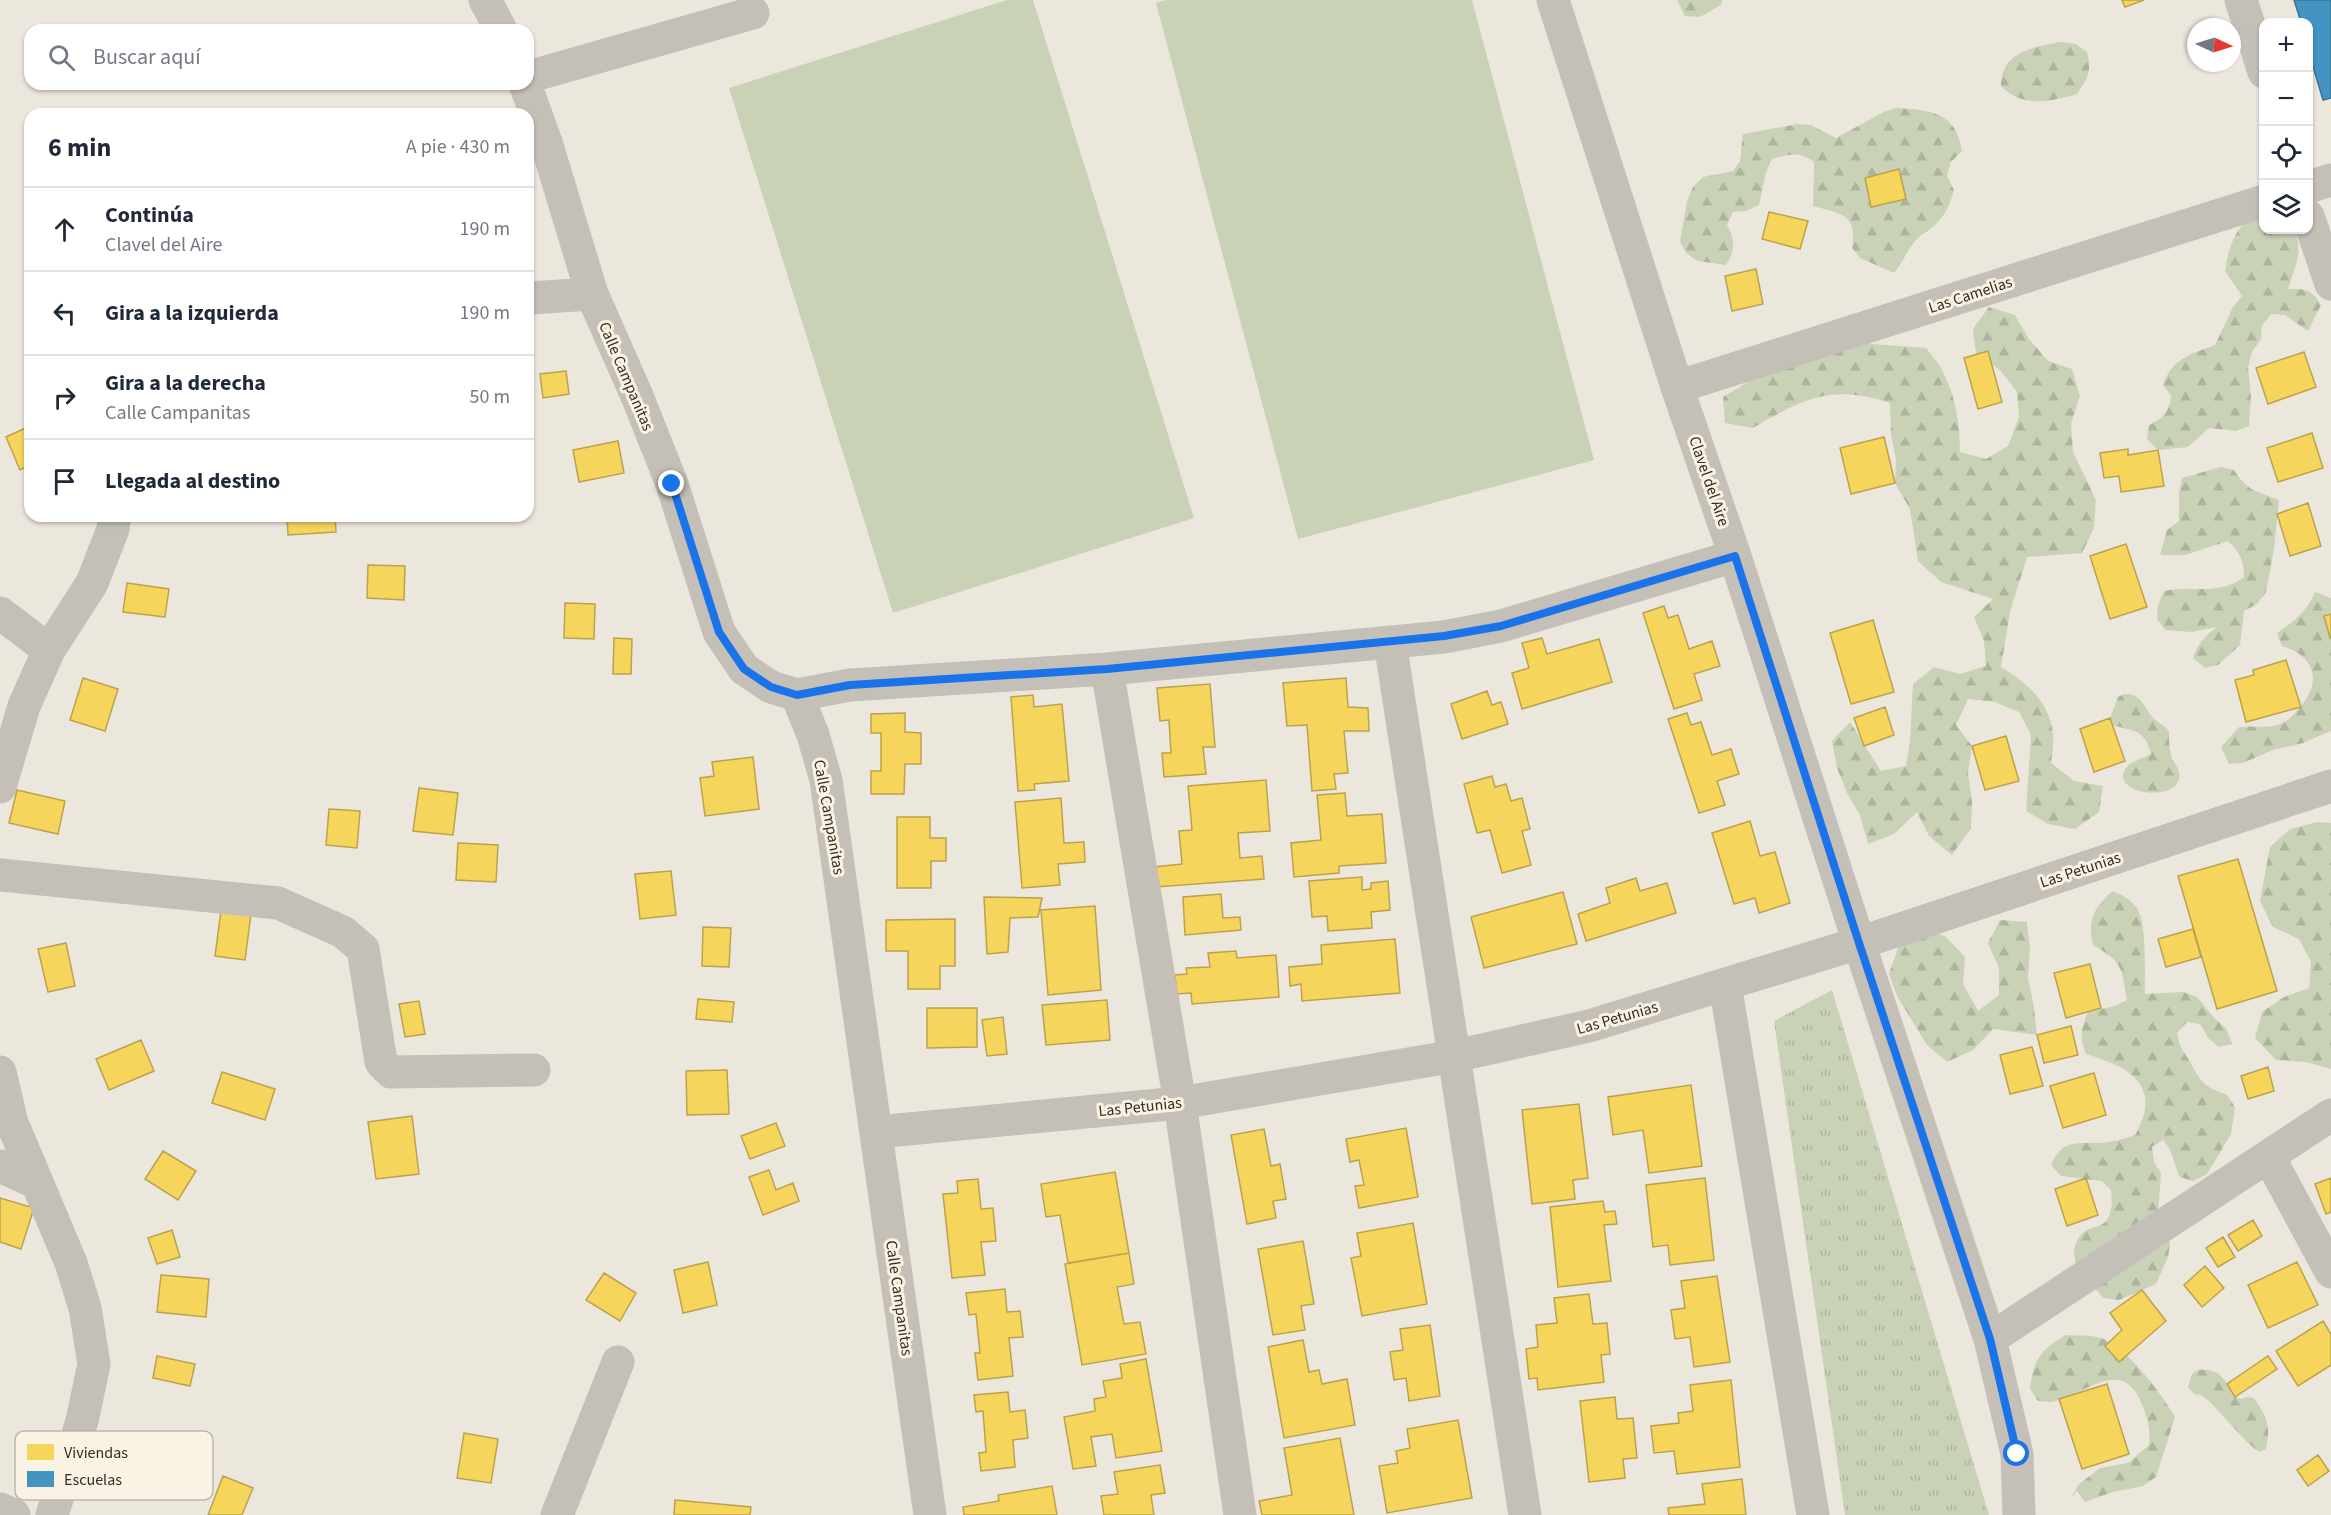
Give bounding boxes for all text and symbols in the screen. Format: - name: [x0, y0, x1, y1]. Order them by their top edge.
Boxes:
- north arrow: [2187, 18, 2241, 72]
- map controls: [2259, 18, 2313, 234]
- button: +: [2259, 18, 2313, 72]
- search box: [24, 24, 534, 90]
- icon: search: [45, 41, 78, 74]
- text: Buscar aquí: [93, 41, 201, 73]
- button: −: [2259, 72, 2313, 126]
- button: locate: [2259, 126, 2313, 180]
- text: 6 min: [48, 129, 111, 166]
- text: A pie · 430 m: [406, 133, 510, 161]
- button: layers: [2259, 180, 2313, 234]
- text: Continúa: [105, 199, 194, 231]
- icon: ahead: [48, 213, 81, 246]
- text: 190 m: [460, 215, 510, 243]
- text: Clavel del Aire: [105, 231, 222, 259]
- street label: Las Camelias: [1926, 271, 2015, 319]
- icon: left: [48, 297, 81, 330]
- text: Gira a la izquierda: [105, 297, 279, 329]
- text: 190 m: [460, 299, 510, 327]
- street label: Calle Campanitas: [593, 319, 659, 434]
- text: Gira a la derecha: [105, 367, 266, 399]
- icon: right: [48, 381, 81, 414]
- text: 50 m: [470, 383, 510, 411]
- text: Calle Campanitas: [105, 399, 250, 427]
- street label: Clavel del Aire: [1683, 433, 1735, 529]
- icon: arrive: [48, 465, 81, 498]
- text: Llegada al destino: [105, 465, 280, 497]
- route end: [658, 470, 684, 496]
- street label: Calle Campanitas: [808, 758, 850, 877]
- street label: Las Petunias: [2037, 846, 2124, 893]
- street label: Las Petunias: [1574, 996, 1661, 1040]
- street label: Las Petunias: [1097, 1092, 1183, 1122]
- street label: Calle Campanitas: [880, 1239, 918, 1357]
- legend: [15, 1431, 213, 1500]
- route start: [2003, 1440, 2029, 1466]
- text: Viviendas: [64, 1442, 128, 1464]
- text: Escuelas: [64, 1469, 122, 1491]

